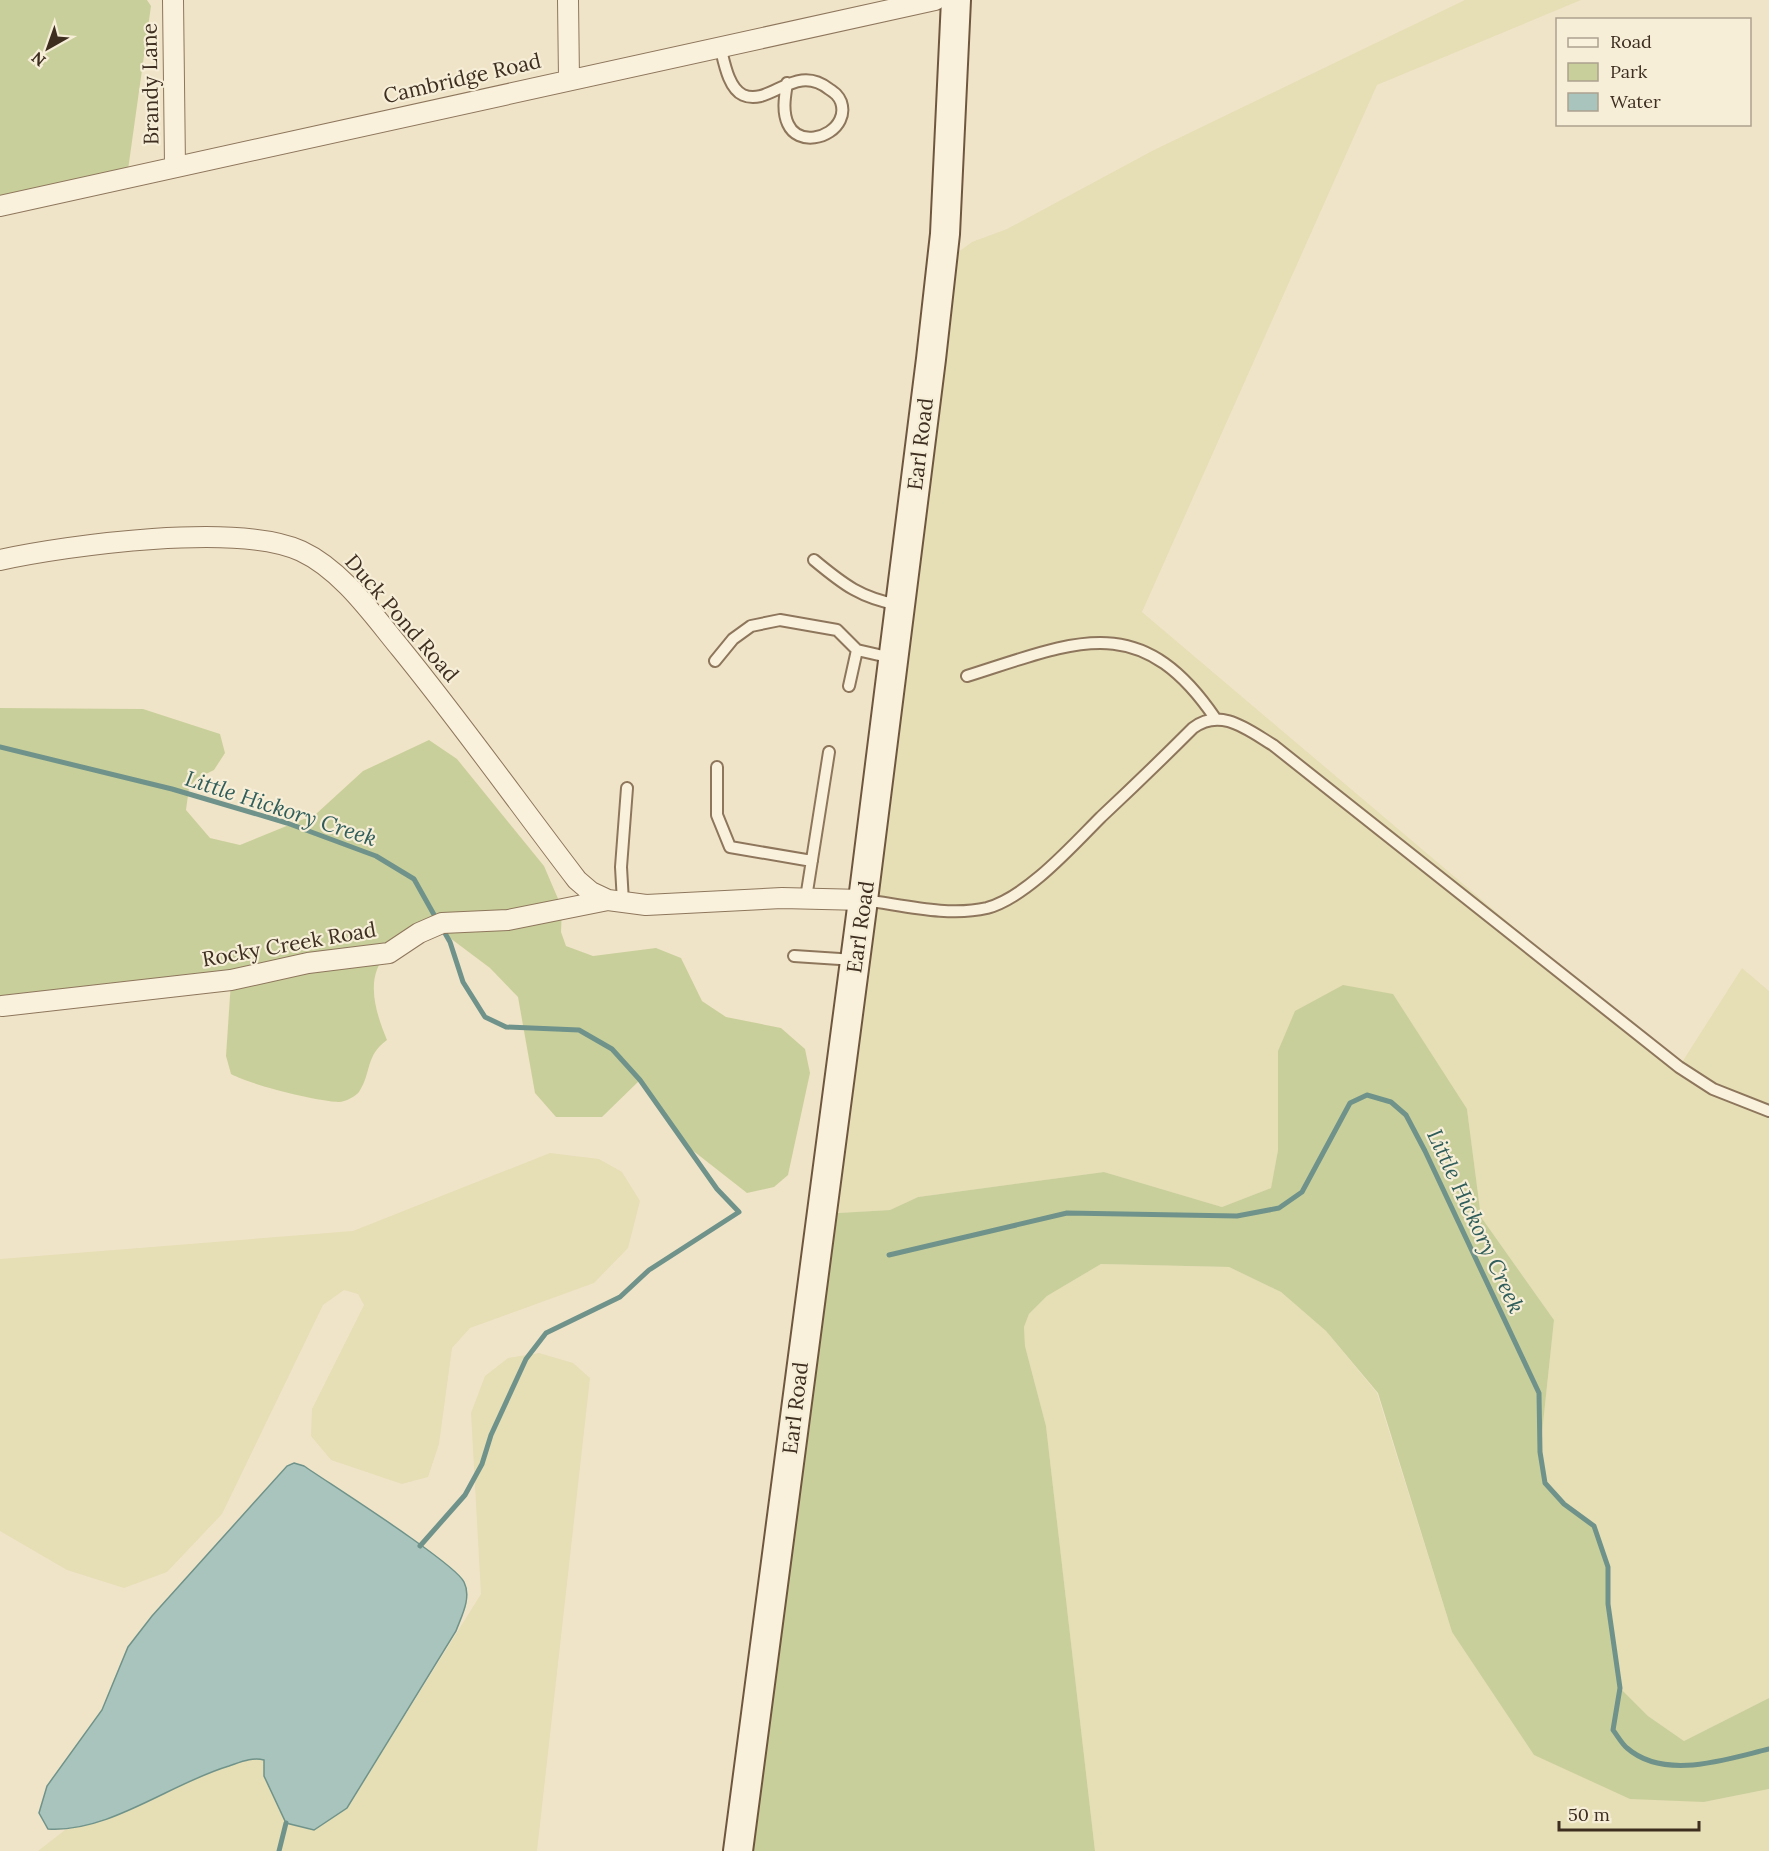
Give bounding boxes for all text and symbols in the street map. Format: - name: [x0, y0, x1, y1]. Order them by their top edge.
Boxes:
- north arrow: [18, 18, 78, 78]
- legend: [1556, 18, 1751, 126]
- street label: Brandy Lane: [135, 23, 165, 145]
- text: Road: [1610, 30, 1652, 53]
- street label: Cambridge Road: [380, 47, 544, 109]
- text: N: [27, 48, 50, 71]
- text: Park: [1610, 60, 1648, 83]
- text: Water: [1610, 90, 1661, 113]
- street label: Earl Road: [901, 396, 939, 492]
- street label: Duck Pond Road: [339, 549, 465, 687]
- water label: Little Hickory Creek: [182, 764, 380, 852]
- street label: Earl Road: [840, 879, 880, 975]
- street label: Rocky Creek Road: [200, 915, 378, 973]
- water label: Little Hickory Creek: [1421, 1124, 1531, 1318]
- street label: Earl Road: [776, 1360, 814, 1456]
- scale bar: [1559, 1794, 1698, 1832]
- text: 50 m: [1568, 1803, 1610, 1826]

